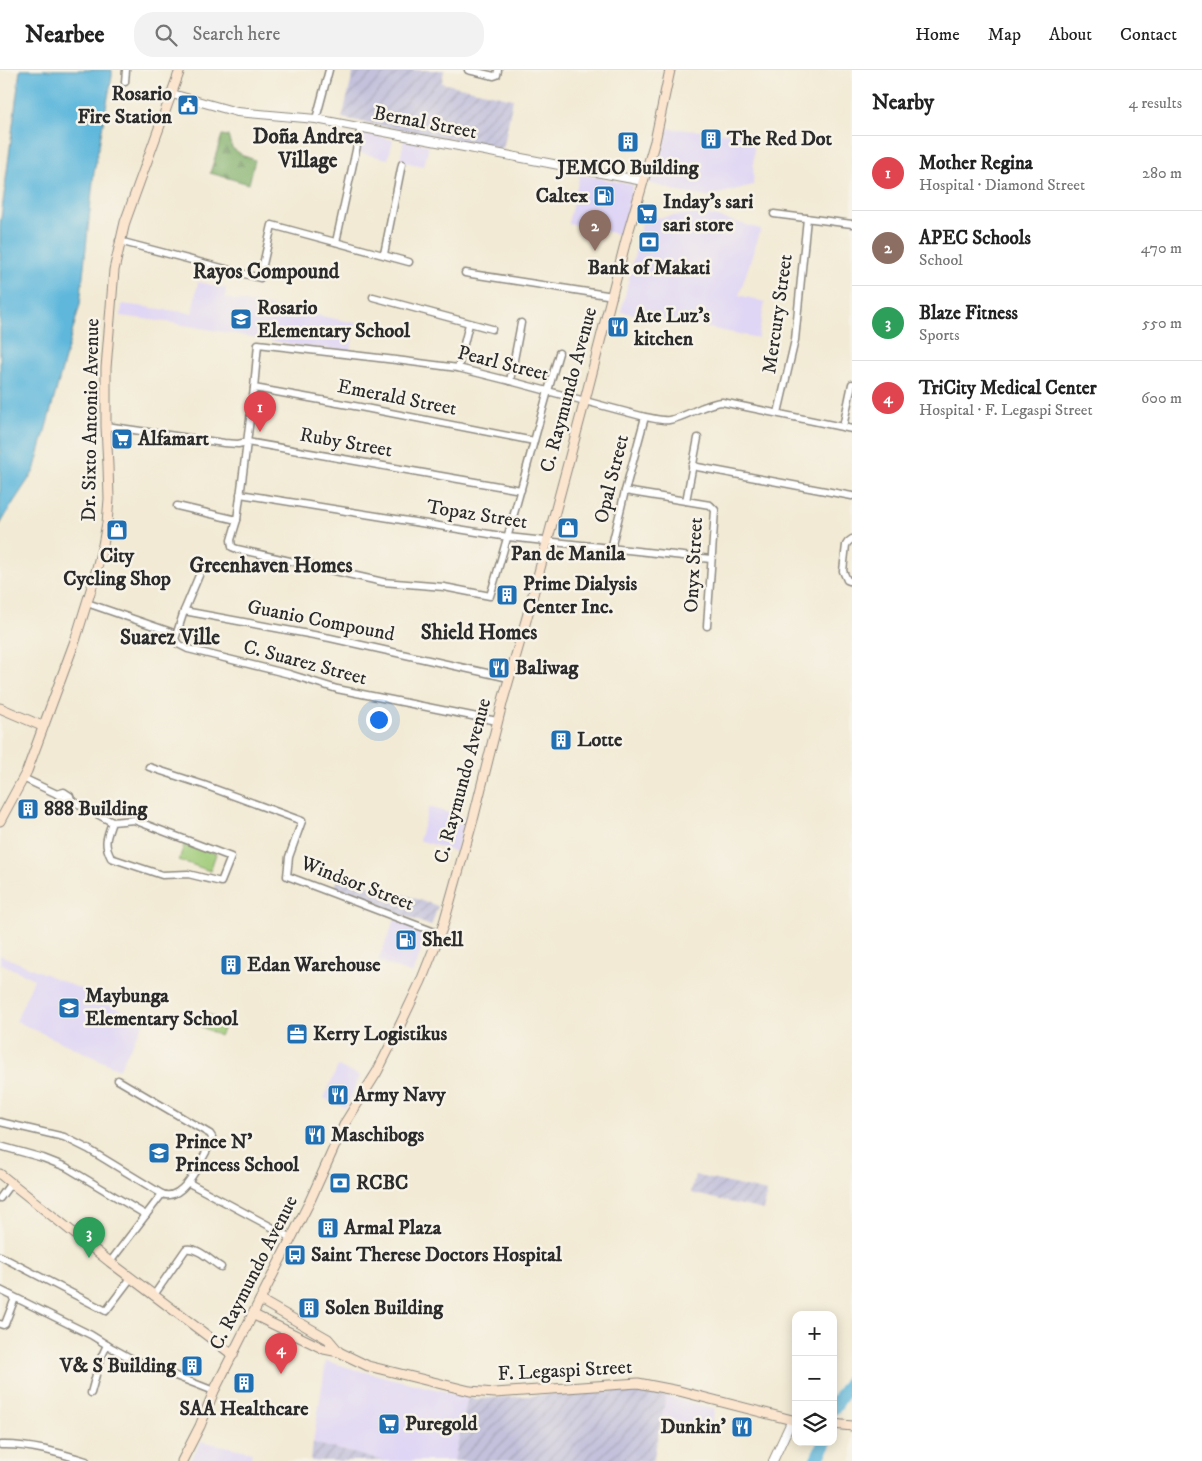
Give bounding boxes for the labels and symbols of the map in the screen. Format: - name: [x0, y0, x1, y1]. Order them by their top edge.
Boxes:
- place label: Rosario Fire Station: [77, 82, 173, 130]
- public building icon: Rosario Fire Station: [176, 93, 200, 117]
- street label: Bernal Street: [371, 101, 479, 145]
- district label: Doña Andrea Village: [253, 124, 364, 174]
- building icon: The Red Dot: [699, 127, 723, 151]
- place label: The Red Dot: [726, 127, 833, 152]
- building icon: JEMCO Building: [616, 130, 640, 154]
- place label: JEMCO Building: [556, 156, 700, 181]
- place label: Caltex: [536, 184, 588, 209]
- fuel station icon: Caltex: [592, 184, 616, 208]
- place label: Inday's sari sari store: [663, 190, 753, 238]
- supermarket icon: Inday's sari sari store: [635, 202, 659, 226]
- pin: 2: [579, 210, 611, 251]
- bank icon: Bank of Makati: [637, 230, 661, 254]
- street label: Mercury Street: [757, 253, 799, 375]
- place label: Bank of Makati: [588, 256, 710, 281]
- district label: Rayos Compound: [193, 259, 340, 285]
- place label: Rosario Elementary School: [257, 296, 411, 344]
- place label: Ate Luz's kitchen: [633, 304, 710, 352]
- street label: C. Raymundo Avenue: [535, 305, 603, 475]
- school or university icon: Rosario Elementary School: [229, 307, 253, 331]
- restaurant icon: Ate Luz's kitchen: [606, 315, 630, 339]
- street label: Dr. Sixto Antonio Avenue: [77, 318, 105, 522]
- street label: Pearl Street: [455, 341, 551, 387]
- street label: Emerald Street: [335, 374, 459, 422]
- pin: 1: [244, 391, 276, 432]
- street label: Ruby Street: [298, 423, 394, 463]
- supermarket icon: Alfamart: [110, 427, 134, 451]
- place label: Alfamart: [137, 427, 210, 452]
- street label: Opal Street: [589, 432, 635, 526]
- street label: Topaz Street: [425, 495, 529, 535]
- shop icon: Pan de Manila: [556, 516, 580, 540]
- street label: Onyx Street: [679, 517, 709, 613]
- shop icon: City Cycling Shop: [105, 518, 129, 542]
- place label: Pan de Manila: [511, 542, 626, 567]
- place label: City Cycling Shop: [63, 544, 171, 592]
- district label: Greenhaven Homes: [189, 553, 353, 579]
- place label: Prime Dialysis Center Inc.: [523, 572, 637, 620]
- building icon: Prime Dialysis Center Inc.: [495, 583, 519, 607]
- street label: Guanio Compound: [245, 594, 397, 648]
- district label: Shield Homes: [421, 620, 537, 646]
- district label: Suarez Ville: [120, 625, 220, 651]
- street label: C. Suarez Street: [240, 634, 370, 692]
- restaurant icon: Baliwag: [487, 656, 511, 680]
- place label: Baliwag: [515, 656, 580, 681]
- street label: C. Raymundo Avenue: [429, 696, 497, 866]
- your location: [366, 707, 392, 733]
- building icon: Lotte: [549, 728, 573, 752]
- place label: Lotte: [577, 728, 623, 753]
- building icon: 888 Building: [16, 797, 40, 821]
- place label: 888 Building: [44, 797, 148, 822]
- street label: Windsor Street: [296, 851, 417, 917]
- fuel station icon: Shell: [394, 928, 418, 952]
- place label: Shell: [422, 928, 464, 953]
- building icon: Edan Warehouse: [219, 953, 243, 977]
- place label: Edan Warehouse: [247, 953, 381, 978]
- place label: Maybunga Elementary School: [85, 984, 239, 1032]
- school or university icon: Maybunga Elementary School: [57, 996, 81, 1020]
- office icon: Kerry Logistikus: [285, 1022, 309, 1046]
- place label: Kerry Logistikus: [313, 1022, 448, 1047]
- restaurant icon: Army Navy: [326, 1083, 350, 1107]
- place label: Army Navy: [353, 1083, 446, 1108]
- restaurant icon: Maschibogs: [303, 1123, 327, 1147]
- place label: Maschibogs: [331, 1123, 425, 1148]
- place label: Prince N' Princess School: [175, 1130, 300, 1178]
- school or university icon: Prince N' Princess School: [147, 1141, 171, 1165]
- bank icon: RCBC: [328, 1171, 352, 1195]
- place label: RCBC: [356, 1171, 408, 1196]
- street label: C. Raymundo Avenue: [204, 1192, 304, 1354]
- building icon: Armal Plaza: [316, 1216, 340, 1240]
- place label: Armal Plaza: [343, 1216, 442, 1241]
- pin: 3: [73, 1217, 105, 1258]
- bus stop icon: Saint Therese Doctors Hospital: [283, 1243, 307, 1267]
- place label: Saint Therese Doctors Hospital: [311, 1243, 563, 1268]
- building icon: Solen Building: [297, 1296, 321, 1320]
- place label: Solen Building: [325, 1296, 444, 1321]
- pin: 4: [265, 1333, 297, 1374]
- place label: V& S Building: [59, 1354, 177, 1379]
- building icon: V& S Building: [180, 1354, 204, 1378]
- street label: F. Legaspi Street: [497, 1355, 633, 1387]
- building icon: SAA Healthcare: [232, 1371, 256, 1395]
- place label: SAA Healthcare: [179, 1397, 309, 1422]
- supermarket icon: Puregold: [377, 1412, 401, 1436]
- place label: Puregold: [405, 1412, 478, 1437]
- place label: Dunkin': [661, 1415, 726, 1440]
- restaurant icon: Dunkin': [730, 1415, 754, 1439]

